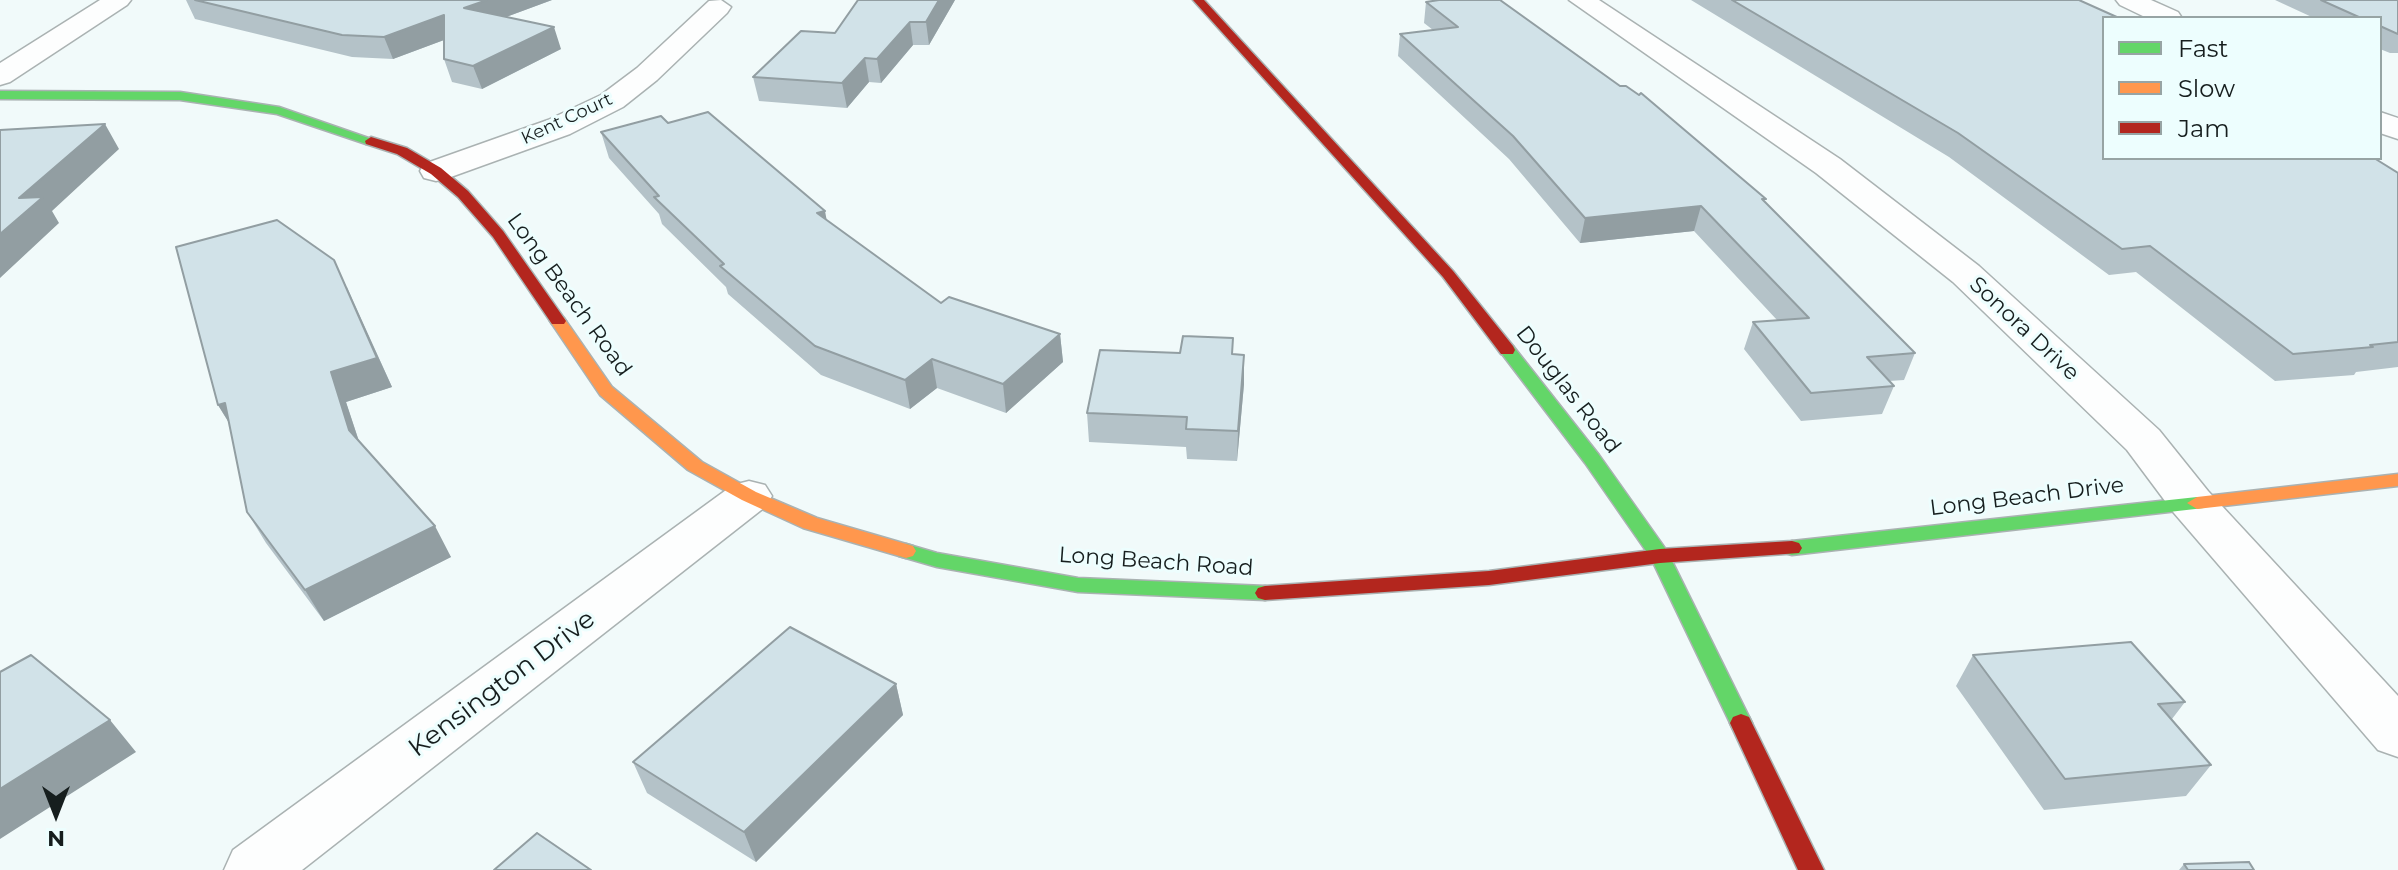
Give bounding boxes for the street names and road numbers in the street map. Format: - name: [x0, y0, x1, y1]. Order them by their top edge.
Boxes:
- street label: Kent Court: [518, 89, 616, 149]
- street label: Long Beach Road: [501, 208, 637, 382]
- street label: Sonora Drive: [1964, 272, 2084, 386]
- street label: Douglas Road: [1510, 321, 1626, 459]
- street label: Long Beach Drive: [1928, 472, 2126, 522]
- street label: Long Beach Road: [1058, 542, 1254, 582]
- street label: Kensington Drive: [403, 604, 601, 764]

